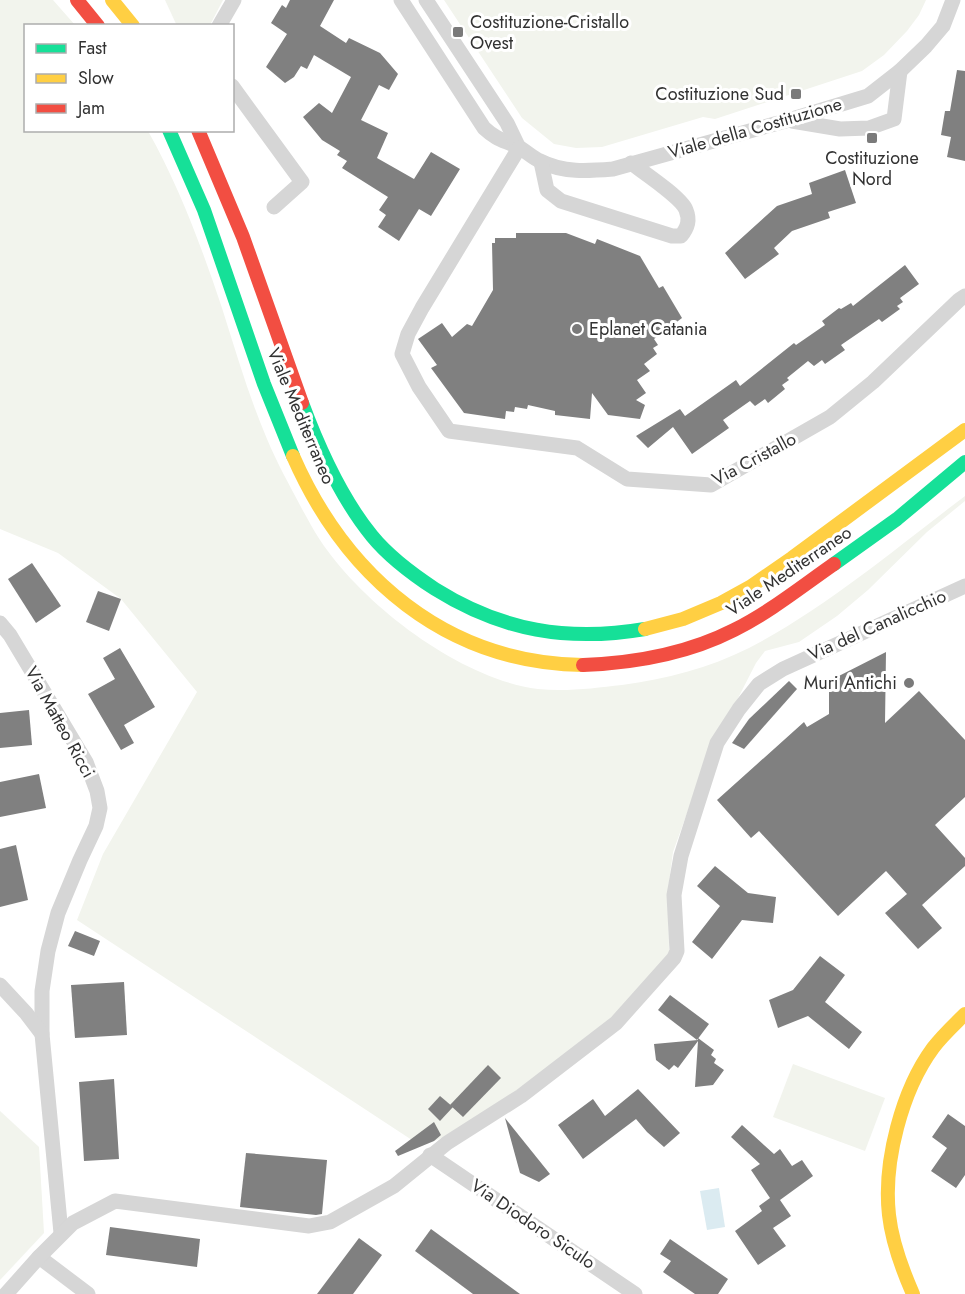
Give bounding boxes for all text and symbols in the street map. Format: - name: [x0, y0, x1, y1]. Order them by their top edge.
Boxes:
- place label: Costituzione-Cristallo Ovest: [470, 9, 629, 56]
- legend: [24, 24, 234, 132]
- marker: Costituzione-Cristallo Ovest: [451, 25, 465, 39]
- text: Fast: [78, 35, 107, 61]
- text: Slow: [78, 65, 115, 91]
- place label: Costituzione Sud: [655, 81, 784, 107]
- marker: Costituzione Sud: [789, 87, 803, 101]
- street label: Viale della Costituzione: [665, 91, 845, 165]
- text: Jam: [76, 95, 105, 121]
- marker: Costituzione Nord: [865, 131, 879, 145]
- place label: Costituzione Nord: [825, 145, 919, 192]
- place label: Eplanet Catania: [589, 316, 707, 342]
- marker: Eplanet Catania: [570, 322, 584, 336]
- street label: Viale Mediterraneo: [261, 344, 342, 488]
- street label: Via Cristallo: [707, 426, 801, 492]
- street label: Viale Mediterraneo: [721, 519, 857, 623]
- street label: Via del Canalicchio: [804, 583, 950, 667]
- street label: Via Matteo Ricci: [19, 662, 101, 782]
- place label: Muri Antichi: [804, 670, 897, 696]
- marker: Muri Antichi: [902, 676, 916, 690]
- street label: Via Diodoro Siculo: [466, 1173, 601, 1275]

